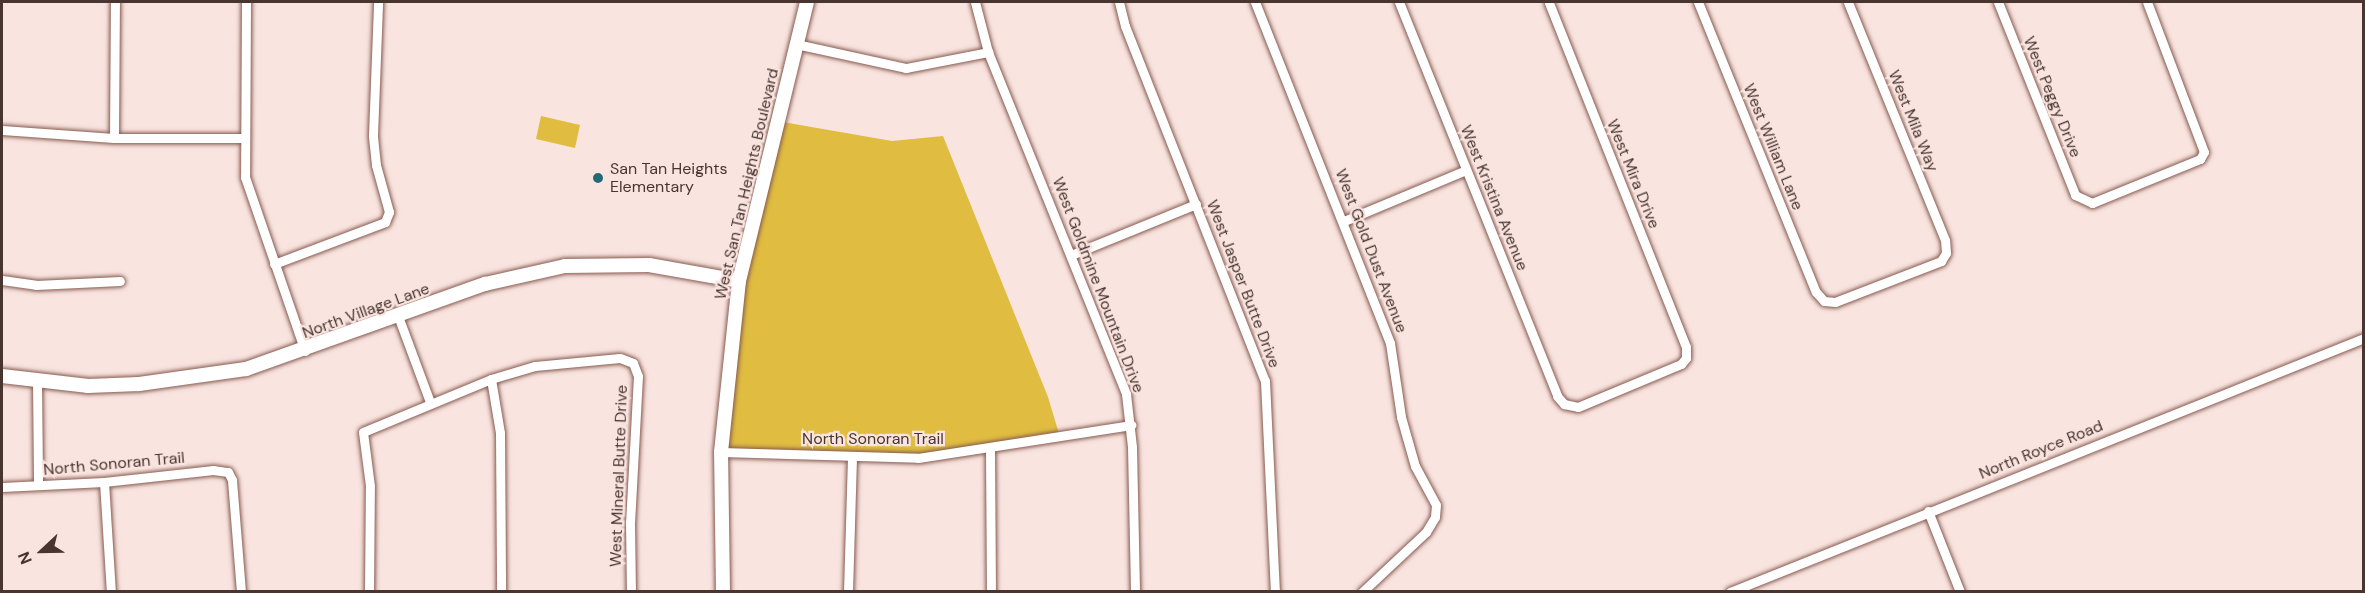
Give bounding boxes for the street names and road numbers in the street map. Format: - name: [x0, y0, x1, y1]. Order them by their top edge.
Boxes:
- street label: West Peggy Drive: [2019, 34, 2085, 160]
- street label: West San Tan Heights Boulevard: [711, 66, 783, 302]
- street label: West Mila Way: [1884, 67, 1942, 175]
- street label: West William Lane: [1739, 81, 1807, 213]
- street label: West Mira Drive: [1602, 117, 1664, 231]
- street label: West Kristina Avenue: [1456, 122, 1532, 274]
- street label: West Gold Dust Avenue: [1331, 166, 1411, 336]
- street label: West Goldmine Mountain Drive: [1048, 175, 1148, 395]
- street label: West Jasper Butte Drive: [1202, 197, 1284, 371]
- street label: North Village Lane: [300, 279, 432, 343]
- street label: West Mineral Butte Drive: [606, 385, 632, 567]
- street label: North Royce Road: [1976, 416, 2106, 484]
- street label: North Sonoran Trail: [802, 429, 944, 449]
- street label: North Sonoran Trail: [43, 448, 185, 480]

